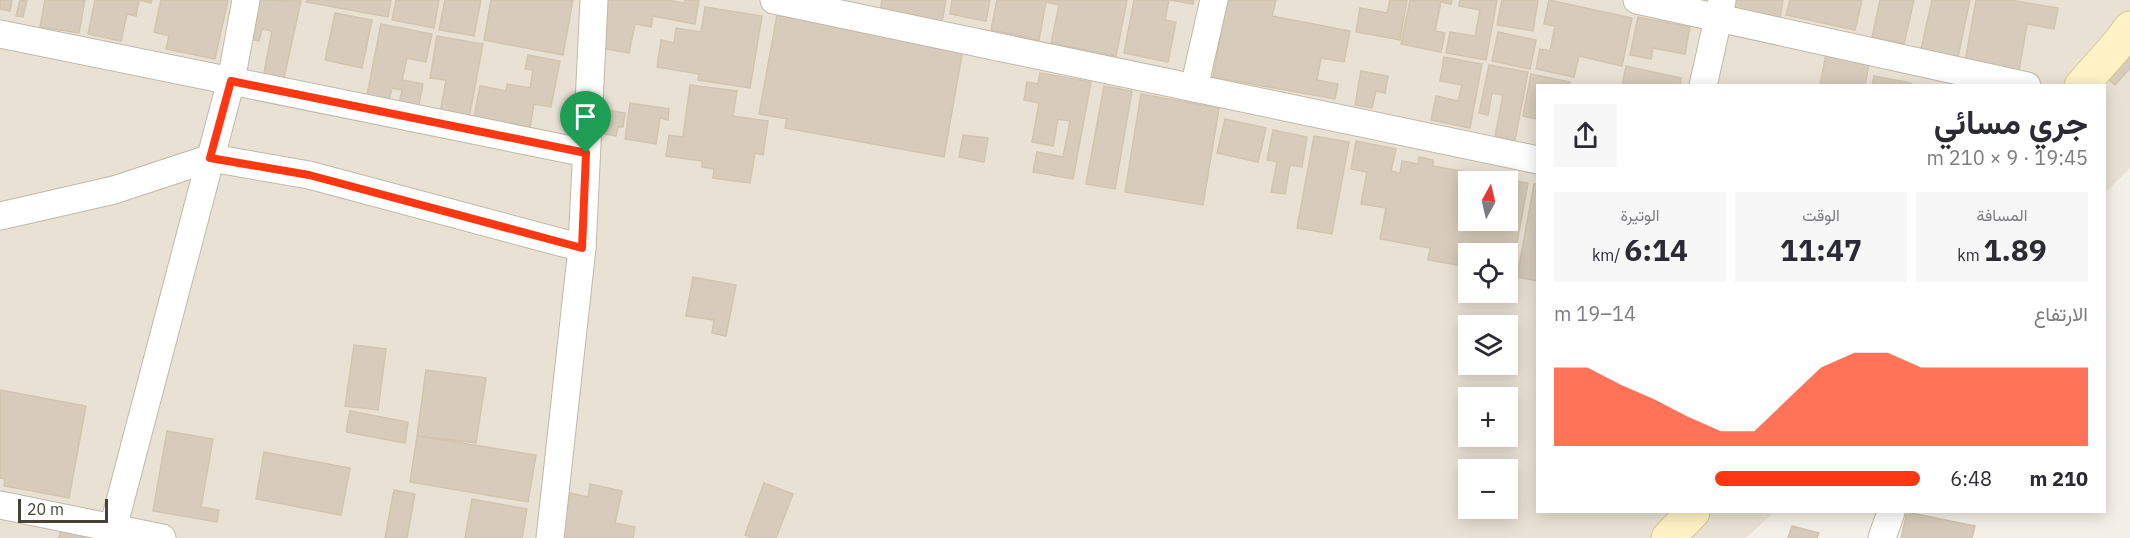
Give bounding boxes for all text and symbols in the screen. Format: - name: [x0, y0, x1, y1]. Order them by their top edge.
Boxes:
- pin: [560, 91, 611, 153]
- icon: arrive: [569, 100, 602, 133]
- text: جري مسائي: [1934, 100, 2088, 143]
- button: share: [1554, 104, 1617, 167]
- text: 19:45 · 9 × 210 m: [1927, 144, 2088, 171]
- north arrow: [1458, 171, 1518, 231]
- map controls: [1458, 171, 1518, 519]
- text: الوتيرة: [1620, 205, 1660, 225]
- text: الوقت: [1802, 205, 1840, 225]
- text: المسافة: [1977, 205, 2027, 225]
- text: 6:14: [1624, 230, 1688, 269]
- text: 11:47: [1780, 230, 1862, 269]
- text: 1.89: [1983, 230, 2047, 269]
- button: locate: [1458, 243, 1518, 303]
- text: /km: [1592, 245, 1624, 265]
- text: km: [1957, 245, 1983, 265]
- text: 14–19 m: [1554, 300, 1636, 327]
- text: الارتفاع: [2034, 300, 2088, 327]
- button: layers: [1458, 315, 1518, 375]
- button: +: [1458, 387, 1518, 447]
- button: −: [1458, 459, 1518, 519]
- text: 6:48: [1950, 465, 1992, 492]
- text: 210 m: [2029, 465, 2088, 492]
- scale bar: [18, 496, 108, 524]
- text: 20 m: [27, 499, 64, 519]

